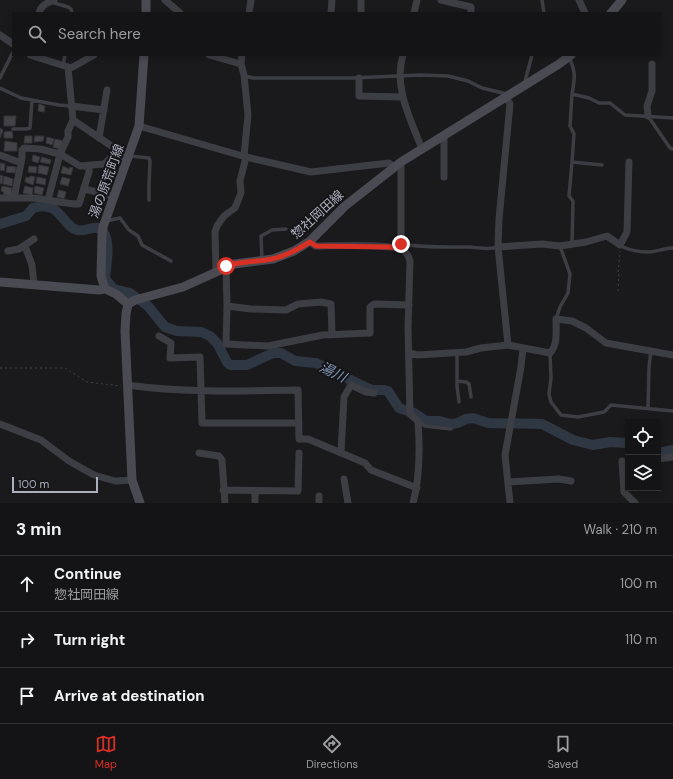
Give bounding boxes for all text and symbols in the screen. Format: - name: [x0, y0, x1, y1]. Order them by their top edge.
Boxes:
- search box: [12, 12, 661, 56]
- icon: search: [26, 23, 48, 45]
- text: Search here: [58, 24, 141, 44]
- street label: 湯の原荒町線: [85, 142, 128, 221]
- street label: 惣社岡田線: [287, 186, 347, 242]
- route end: [392, 235, 410, 253]
- route start: [217, 257, 235, 275]
- water label: 湯川: [316, 358, 351, 387]
- map controls: [625, 419, 661, 491]
- button: locate: [625, 419, 661, 455]
- button: layers: [625, 455, 661, 491]
- scale bar: [12, 475, 98, 494]
- text: 100 m: [18, 477, 49, 491]
- text: 3 min: [16, 518, 61, 540]
- text: Walk · 210 m: [584, 521, 657, 538]
- text: Continue: [54, 564, 122, 584]
- icon: ahead: [16, 573, 38, 595]
- text: 100 m: [620, 575, 657, 592]
- text: 惣社岡田線: [54, 586, 119, 603]
- icon: right: [16, 629, 38, 651]
- text: Turn right: [54, 630, 125, 650]
- text: 110 m: [625, 631, 657, 648]
- icon: arrive: [16, 685, 38, 707]
- text: Arrive at destination: [54, 686, 205, 706]
- tab: Map: [95, 733, 117, 771]
- tab: Directions: [306, 733, 358, 771]
- tab: Saved: [547, 733, 578, 771]

